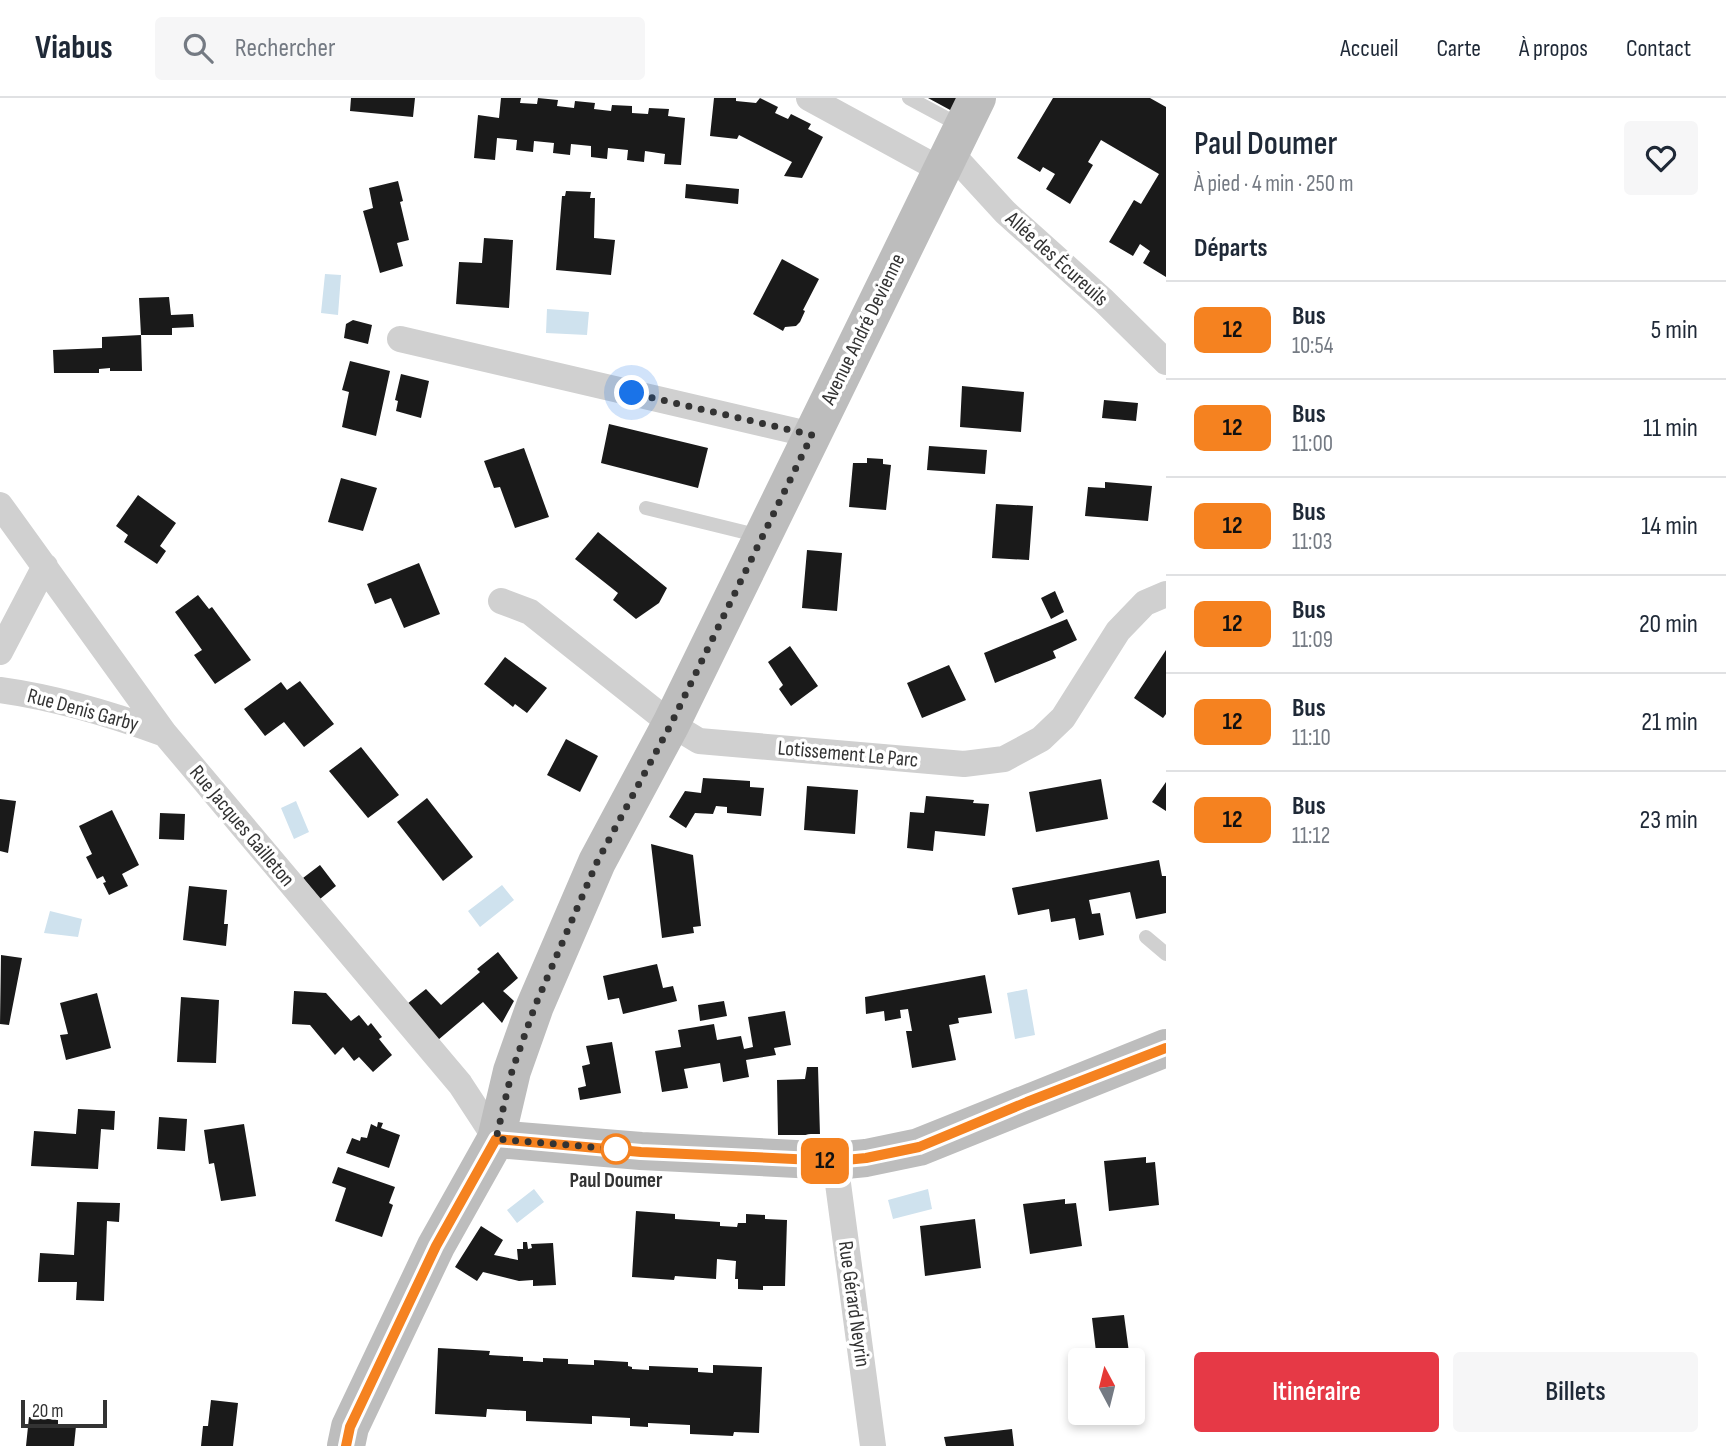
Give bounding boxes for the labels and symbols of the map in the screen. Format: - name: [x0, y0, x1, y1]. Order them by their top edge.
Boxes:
- street label: Allée des Écureuils: [1000, 206, 1113, 312]
- street label: Avenue André Devienne: [815, 249, 910, 409]
- your location: [614, 375, 649, 410]
- street label: Rue Denis Garby: [25, 683, 141, 737]
- street label: Lotissement Le Parc: [777, 735, 919, 773]
- street label: Rue Jacques Gailleton: [184, 760, 300, 892]
- marker: Paul Doumer: [601, 1134, 631, 1164]
- line badge: 12: [794, 1138, 856, 1184]
- place label: Paul Doumer: [569, 1168, 663, 1193]
- street label: Rue Gérard Neyrin: [833, 1239, 875, 1369]
- north arrow: [1068, 1348, 1144, 1424]
- scale bar: [21, 1397, 107, 1429]

